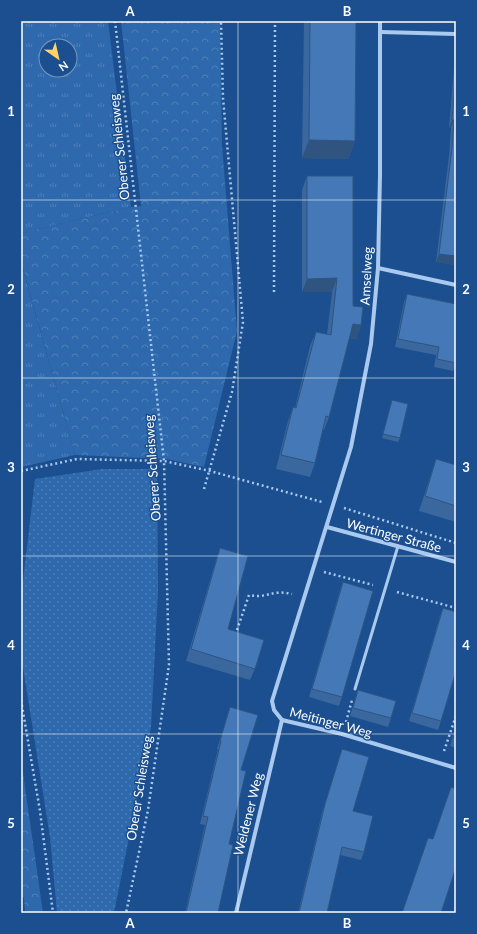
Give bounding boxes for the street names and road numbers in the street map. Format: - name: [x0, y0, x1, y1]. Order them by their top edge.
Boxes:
- street label: Oberer Schleisweg: [105, 93, 133, 201]
- street label: Amselweg: [356, 246, 376, 306]
- street label: Oberer Schleisweg: [140, 414, 164, 522]
- street label: Wertinger Straße: [345, 515, 443, 555]
- street label: Meitinger Weg: [288, 703, 374, 741]
- street label: Oberer Schleisweg: [123, 734, 155, 842]
- street label: Weldener Weg: [230, 771, 266, 857]

